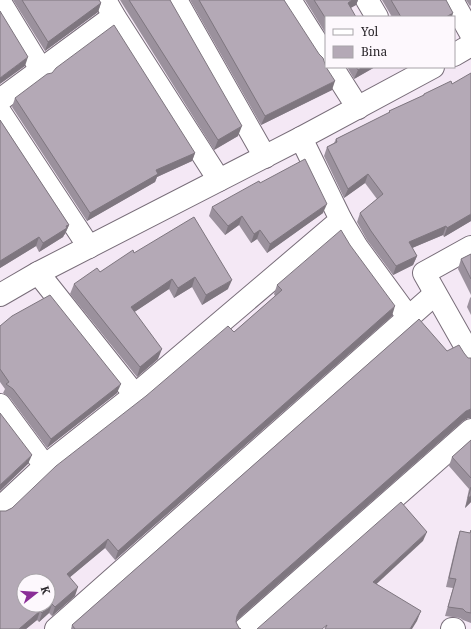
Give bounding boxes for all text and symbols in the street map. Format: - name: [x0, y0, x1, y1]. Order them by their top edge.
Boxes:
- legend: [325, 16, 455, 68]
- text: Yol: [360, 23, 379, 40]
- text: Bina: [361, 43, 387, 60]
- north arrow: [16, 573, 56, 613]
- text: K: [38, 584, 55, 597]

